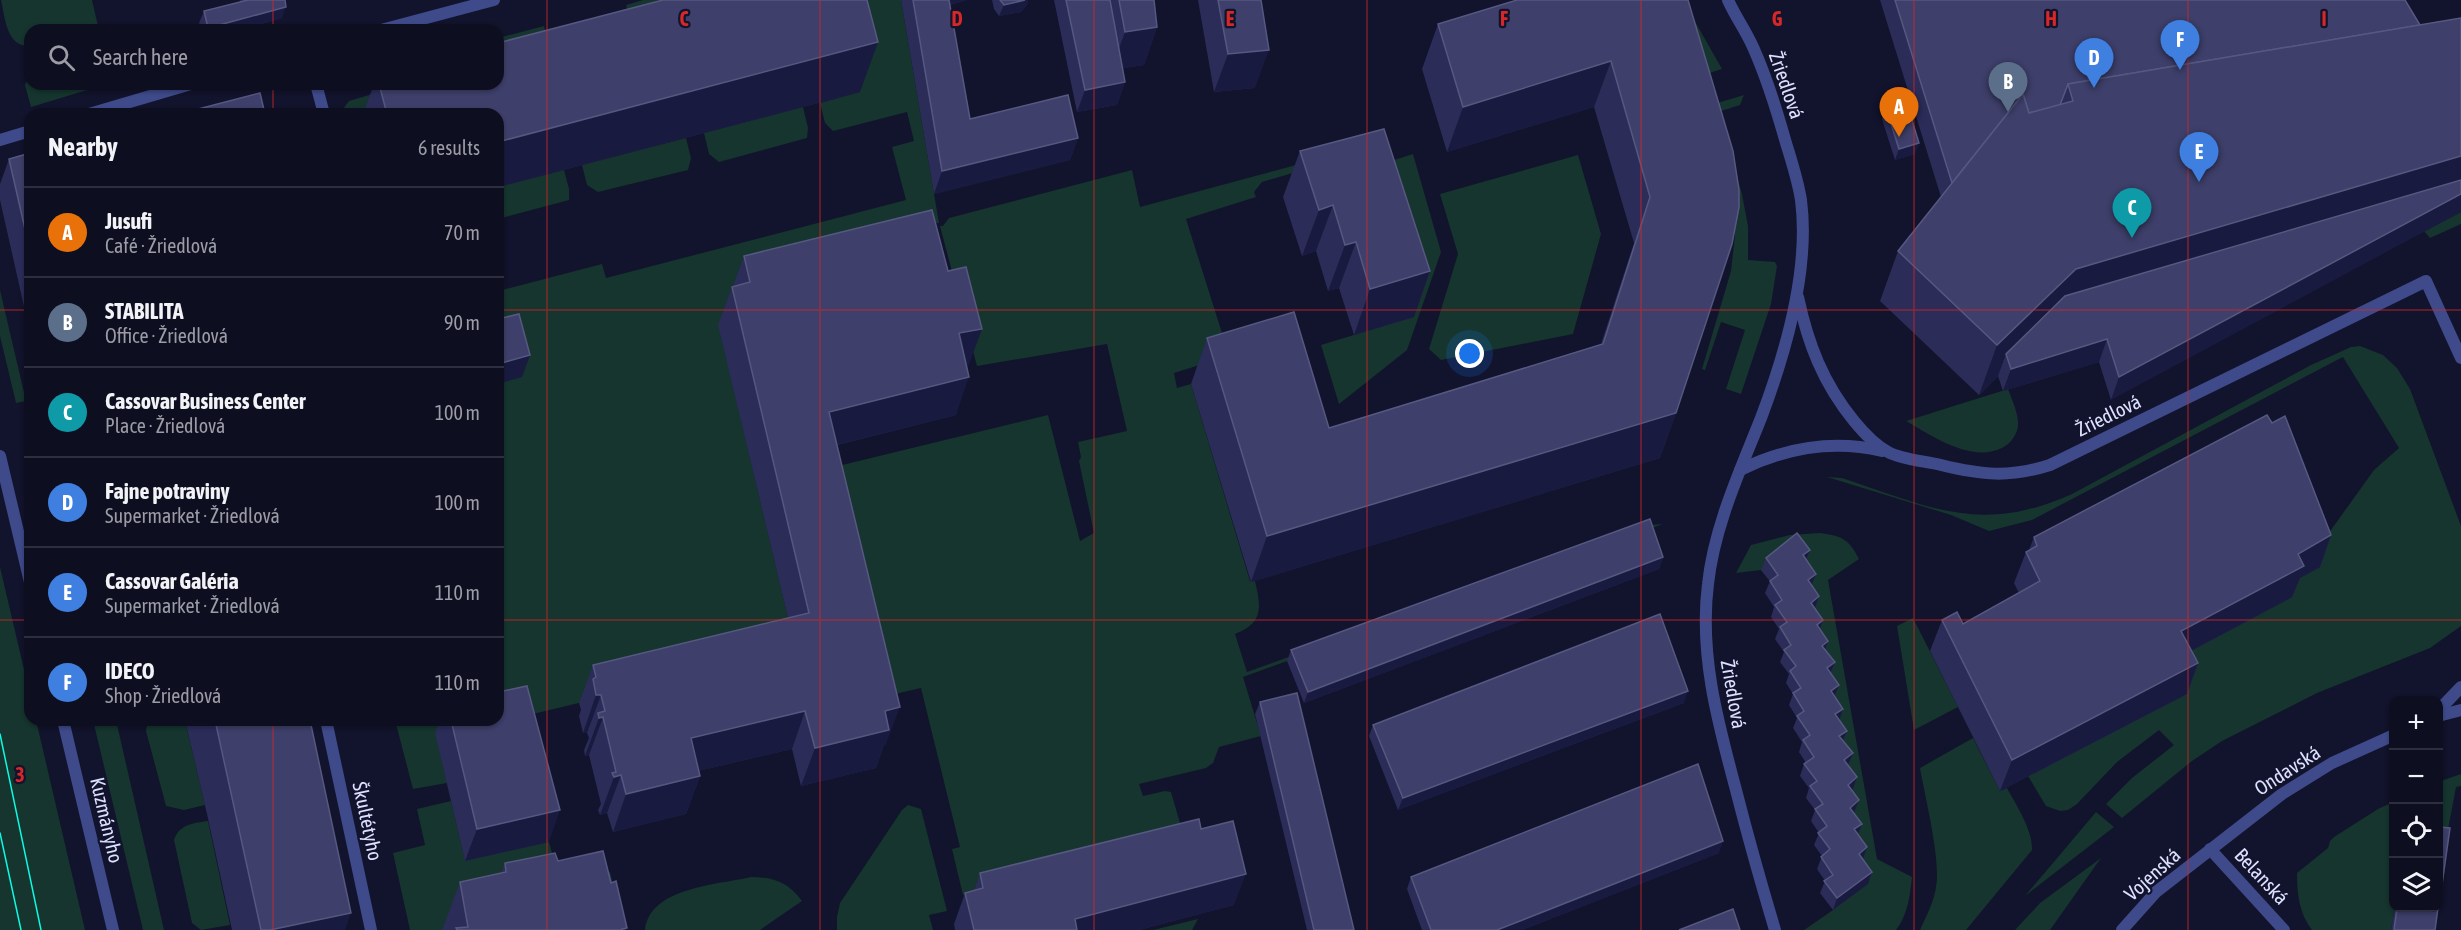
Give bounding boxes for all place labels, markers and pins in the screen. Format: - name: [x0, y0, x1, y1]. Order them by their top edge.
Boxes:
- pin: F: [2160, 20, 2200, 70]
- pin: D: [2074, 38, 2114, 88]
- pin: B: [1988, 63, 2028, 112]
- pin: A: [1880, 88, 1918, 137]
- pin: E: [2180, 132, 2218, 182]
- pin: C: [2112, 188, 2152, 238]

